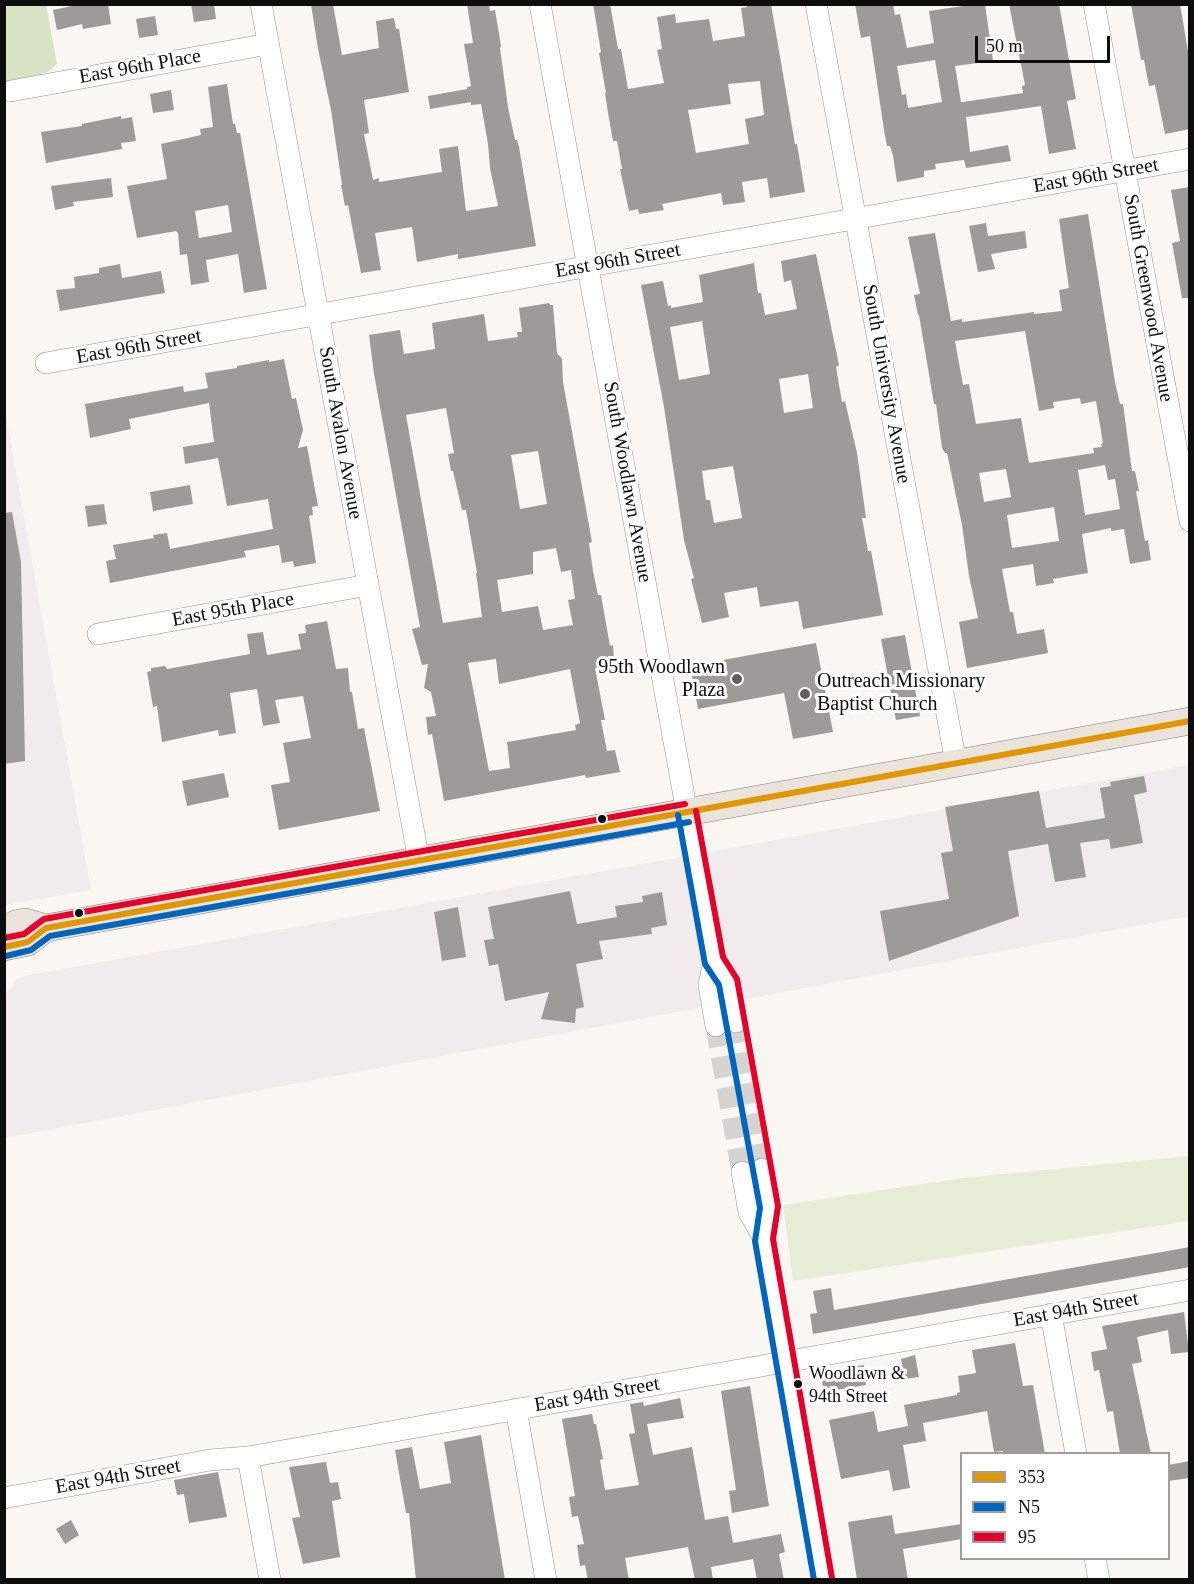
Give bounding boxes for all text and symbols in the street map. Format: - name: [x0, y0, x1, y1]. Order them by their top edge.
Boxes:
- scale bar: [978, 24, 1113, 62]
- text: 50 m: [986, 36, 1023, 56]
- street label: East 96th Place: [77, 44, 203, 90]
- street label: East 96th Street: [1032, 153, 1160, 199]
- street label: South Greenwood Avenue: [1118, 192, 1178, 404]
- street label: East 96th Street: [554, 238, 682, 284]
- street label: South University Avenue: [857, 283, 915, 485]
- street label: East 96th Street: [75, 324, 203, 370]
- street label: South Avalon Avenue: [313, 345, 367, 521]
- street label: South Woodlawn Avenue: [598, 380, 656, 584]
- street label: East 95th Place: [170, 587, 296, 633]
- place label: 95th Woodlawn Plaza: [598, 656, 725, 703]
- place label: Outreach Missionary Baptist Church: [817, 670, 985, 717]
- marker: 95th Woodlawn Plaza: [730, 672, 744, 686]
- marker: Outreach Missionary Baptist Church: [798, 687, 812, 701]
- unlabelled marker: [596, 813, 608, 825]
- unlabelled marker: [73, 907, 85, 919]
- street label: East 94th Street: [1012, 1287, 1140, 1333]
- place label: Woodlawn & 94th Street: [809, 1363, 905, 1406]
- street label: East 94th Street: [533, 1372, 661, 1418]
- marker: Woodlawn & 94th Street: [792, 1378, 804, 1390]
- legend: [960, 1452, 1170, 1560]
- street label: East 94th Street: [54, 1454, 182, 1500]
- text: 353: [1018, 1467, 1045, 1487]
- text: N5: [1018, 1497, 1040, 1517]
- text: 95: [1018, 1527, 1036, 1547]

